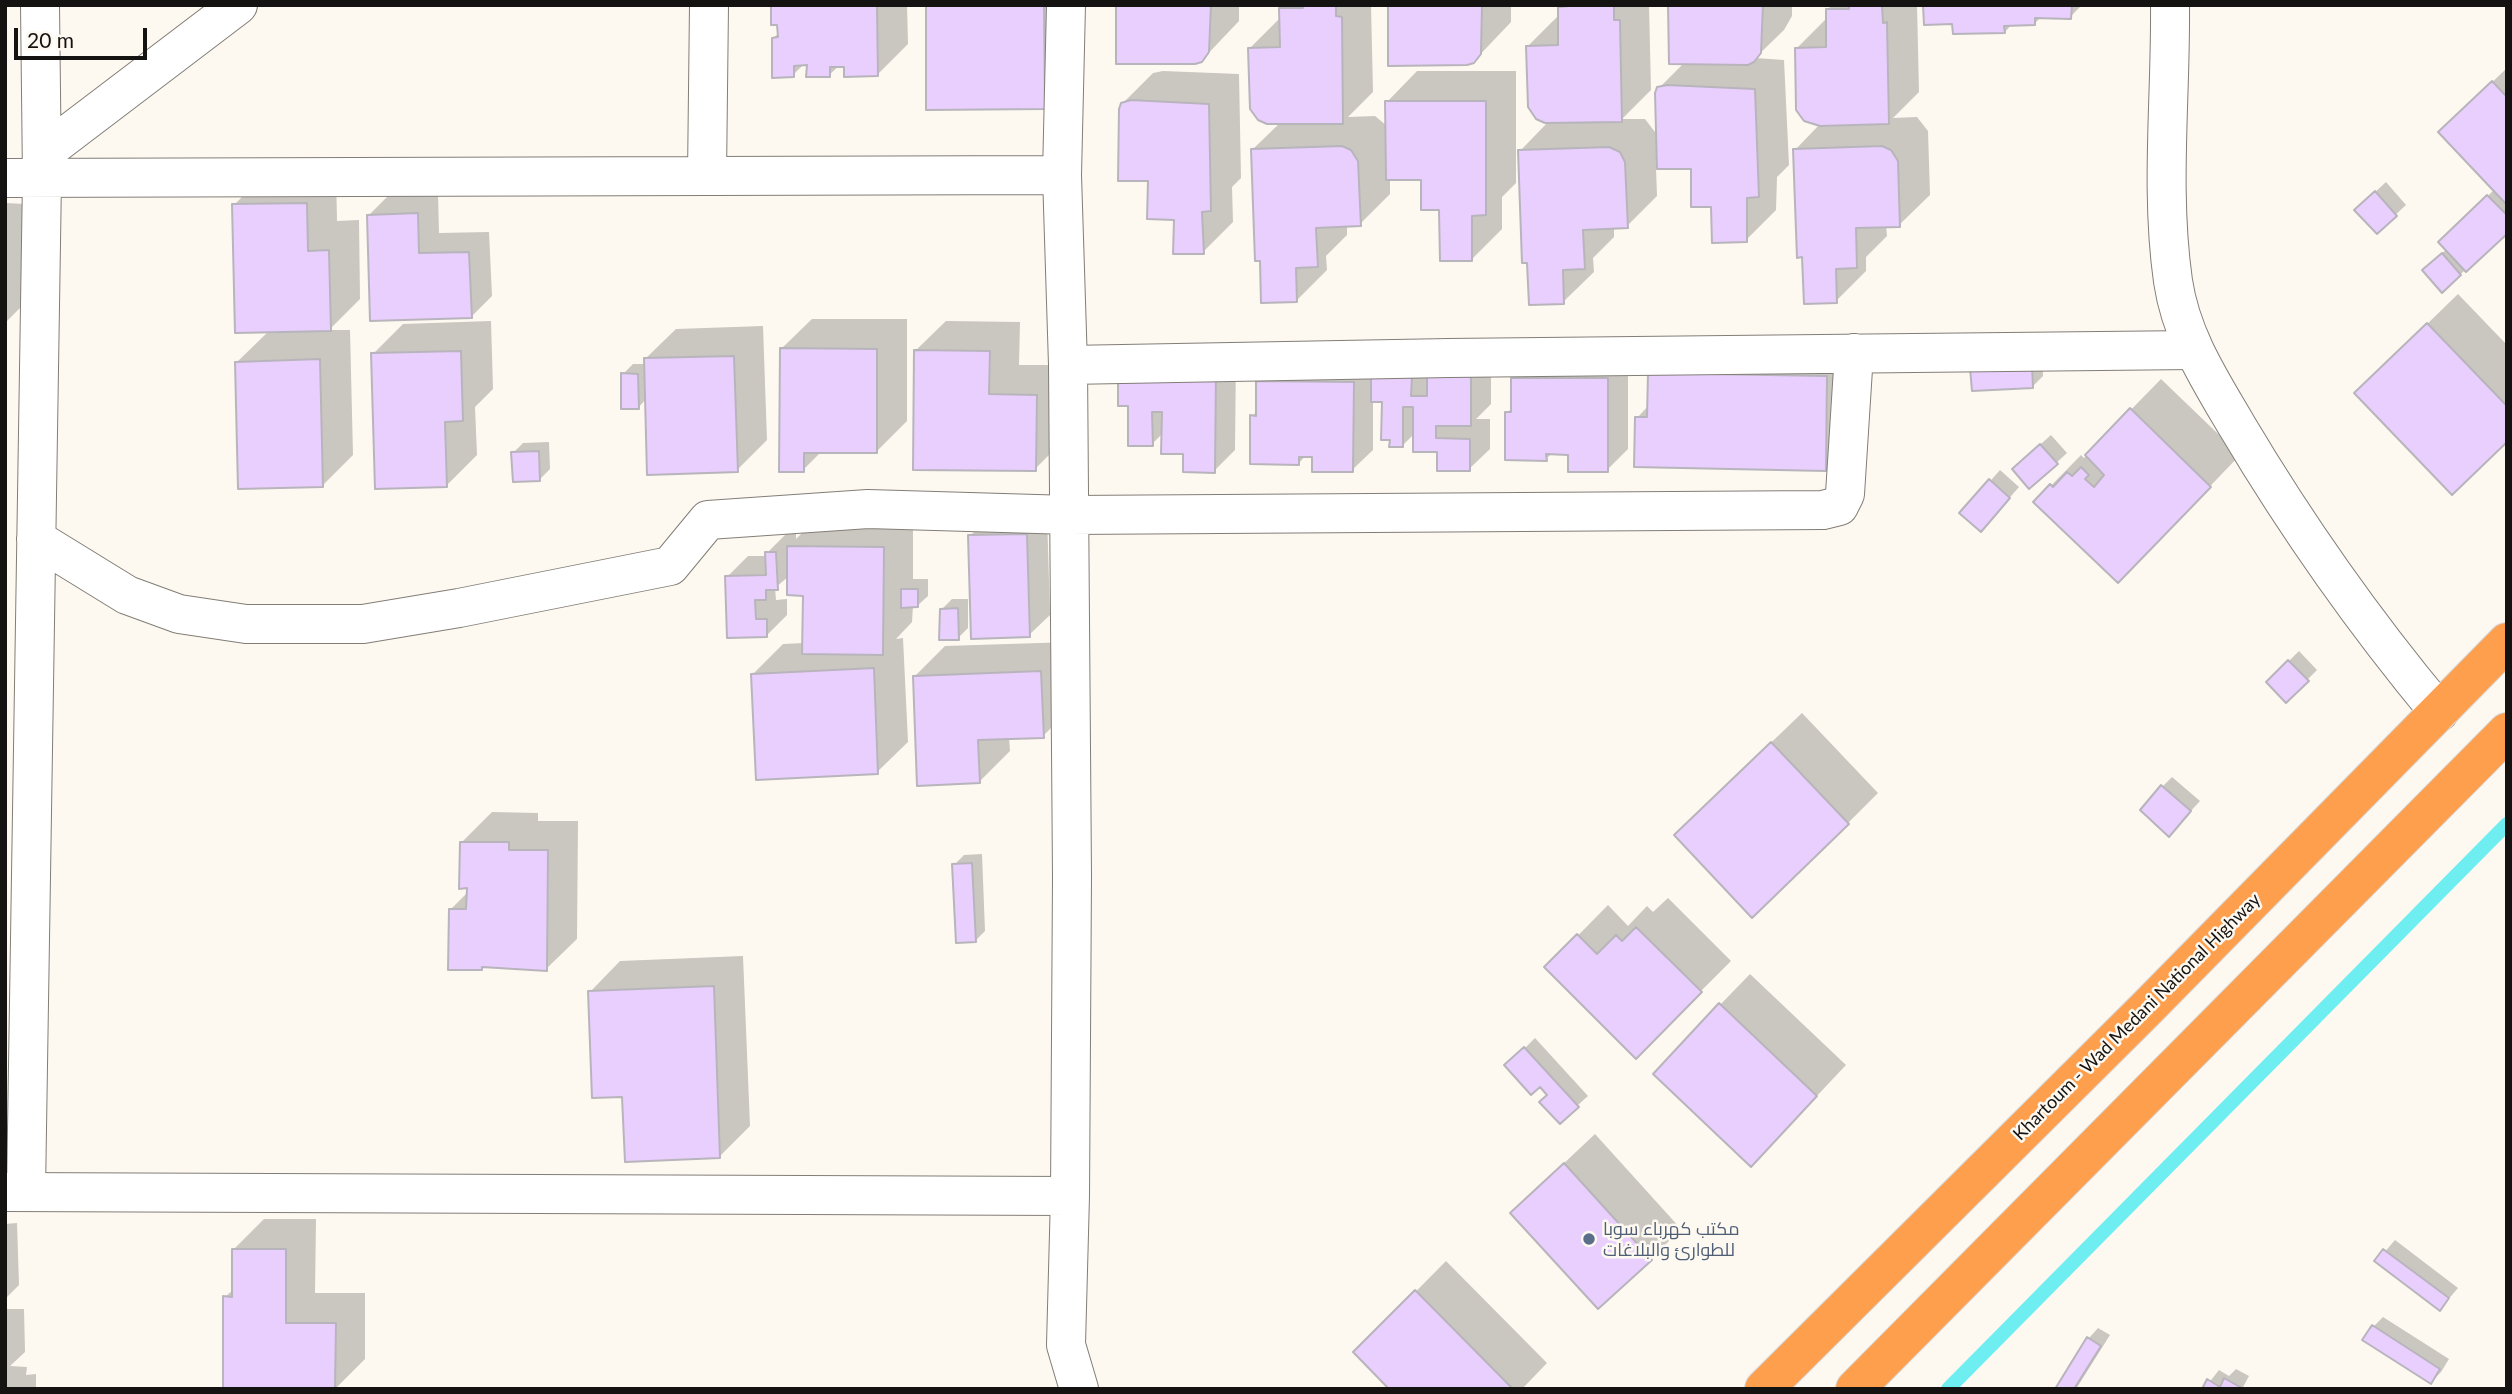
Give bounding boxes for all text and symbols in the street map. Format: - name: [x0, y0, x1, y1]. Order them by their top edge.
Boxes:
- scale bar: [18, 14, 150, 58]
- text: 20 m: [27, 27, 74, 52]
- street label: Khartoum - Wad Medani National Highway: [2009, 889, 2265, 1145]
- place label: مكتب كهرباء سوبا للطوارئ والبلاغات: [1603, 1218, 1739, 1260]
- marker: مكتب كهرباء سوبا للطوارئ والبلاغات: [1581, 1231, 1597, 1247]

